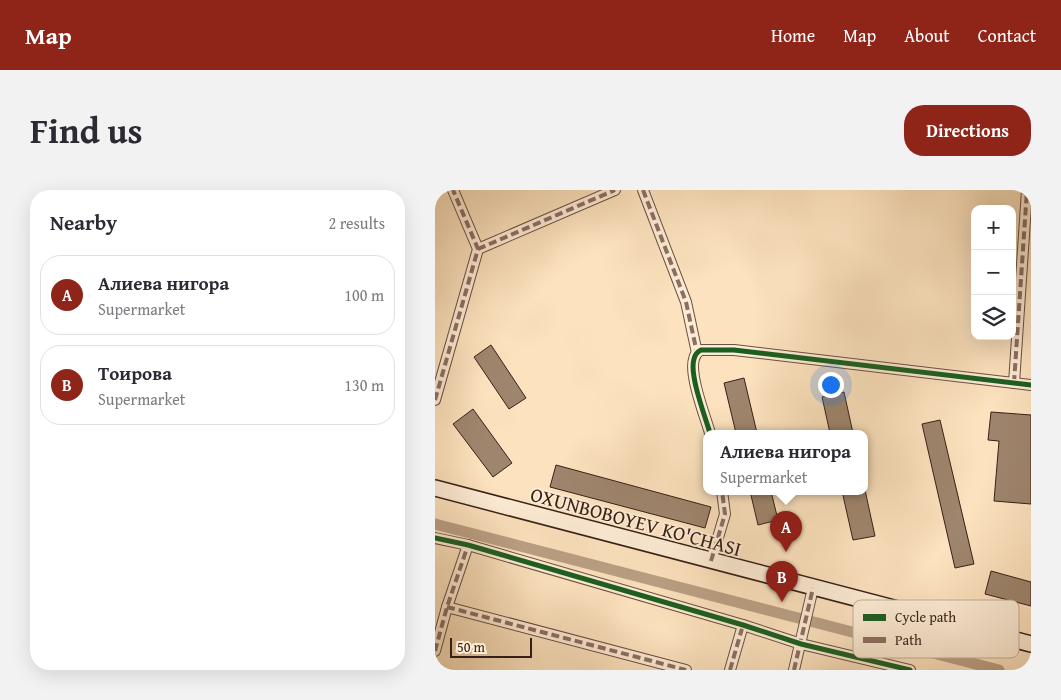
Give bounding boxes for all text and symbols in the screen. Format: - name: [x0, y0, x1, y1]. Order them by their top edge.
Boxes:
- text: Map: [25, 18, 72, 53]
- text: Home: [771, 22, 815, 49]
- text: Map: [843, 22, 876, 49]
- text: About: [904, 22, 950, 49]
- text: Contact: [978, 22, 1036, 49]
- text: Find us: [30, 105, 143, 156]
- button: Directions: [904, 105, 1031, 156]
- map controls: [971, 205, 1016, 340]
- button: +: [971, 205, 1016, 250]
- text: Nearby: [50, 207, 117, 238]
- text: 2 results: [328, 211, 385, 235]
- button: −: [971, 250, 1016, 295]
- text: Алиева нигора: [98, 269, 229, 297]
- text: A: [62, 283, 72, 307]
- text: 100 m: [344, 283, 384, 307]
- button: layers: [971, 295, 1016, 340]
- text: Supermarket: [98, 297, 185, 321]
- text: Тоирова: [98, 359, 172, 387]
- your location: [818, 372, 844, 398]
- text: B: [62, 373, 72, 397]
- text: 130 m: [344, 373, 384, 397]
- text: Supermarket: [98, 387, 185, 411]
- popup: [703, 430, 868, 495]
- text: Алиева нигора: [720, 437, 851, 465]
- text: Supermarket: [720, 465, 807, 489]
- street label: OXUNBOBOYEV KO'CHASI: [527, 479, 745, 563]
- pin: A: [770, 511, 802, 552]
- pin: B: [766, 561, 798, 602]
- legend: [853, 600, 1019, 658]
- text: Cycle path: [895, 607, 956, 627]
- text: Path: [895, 630, 922, 650]
- scale bar: [450, 635, 533, 658]
- text: 50 m: [457, 637, 485, 657]

